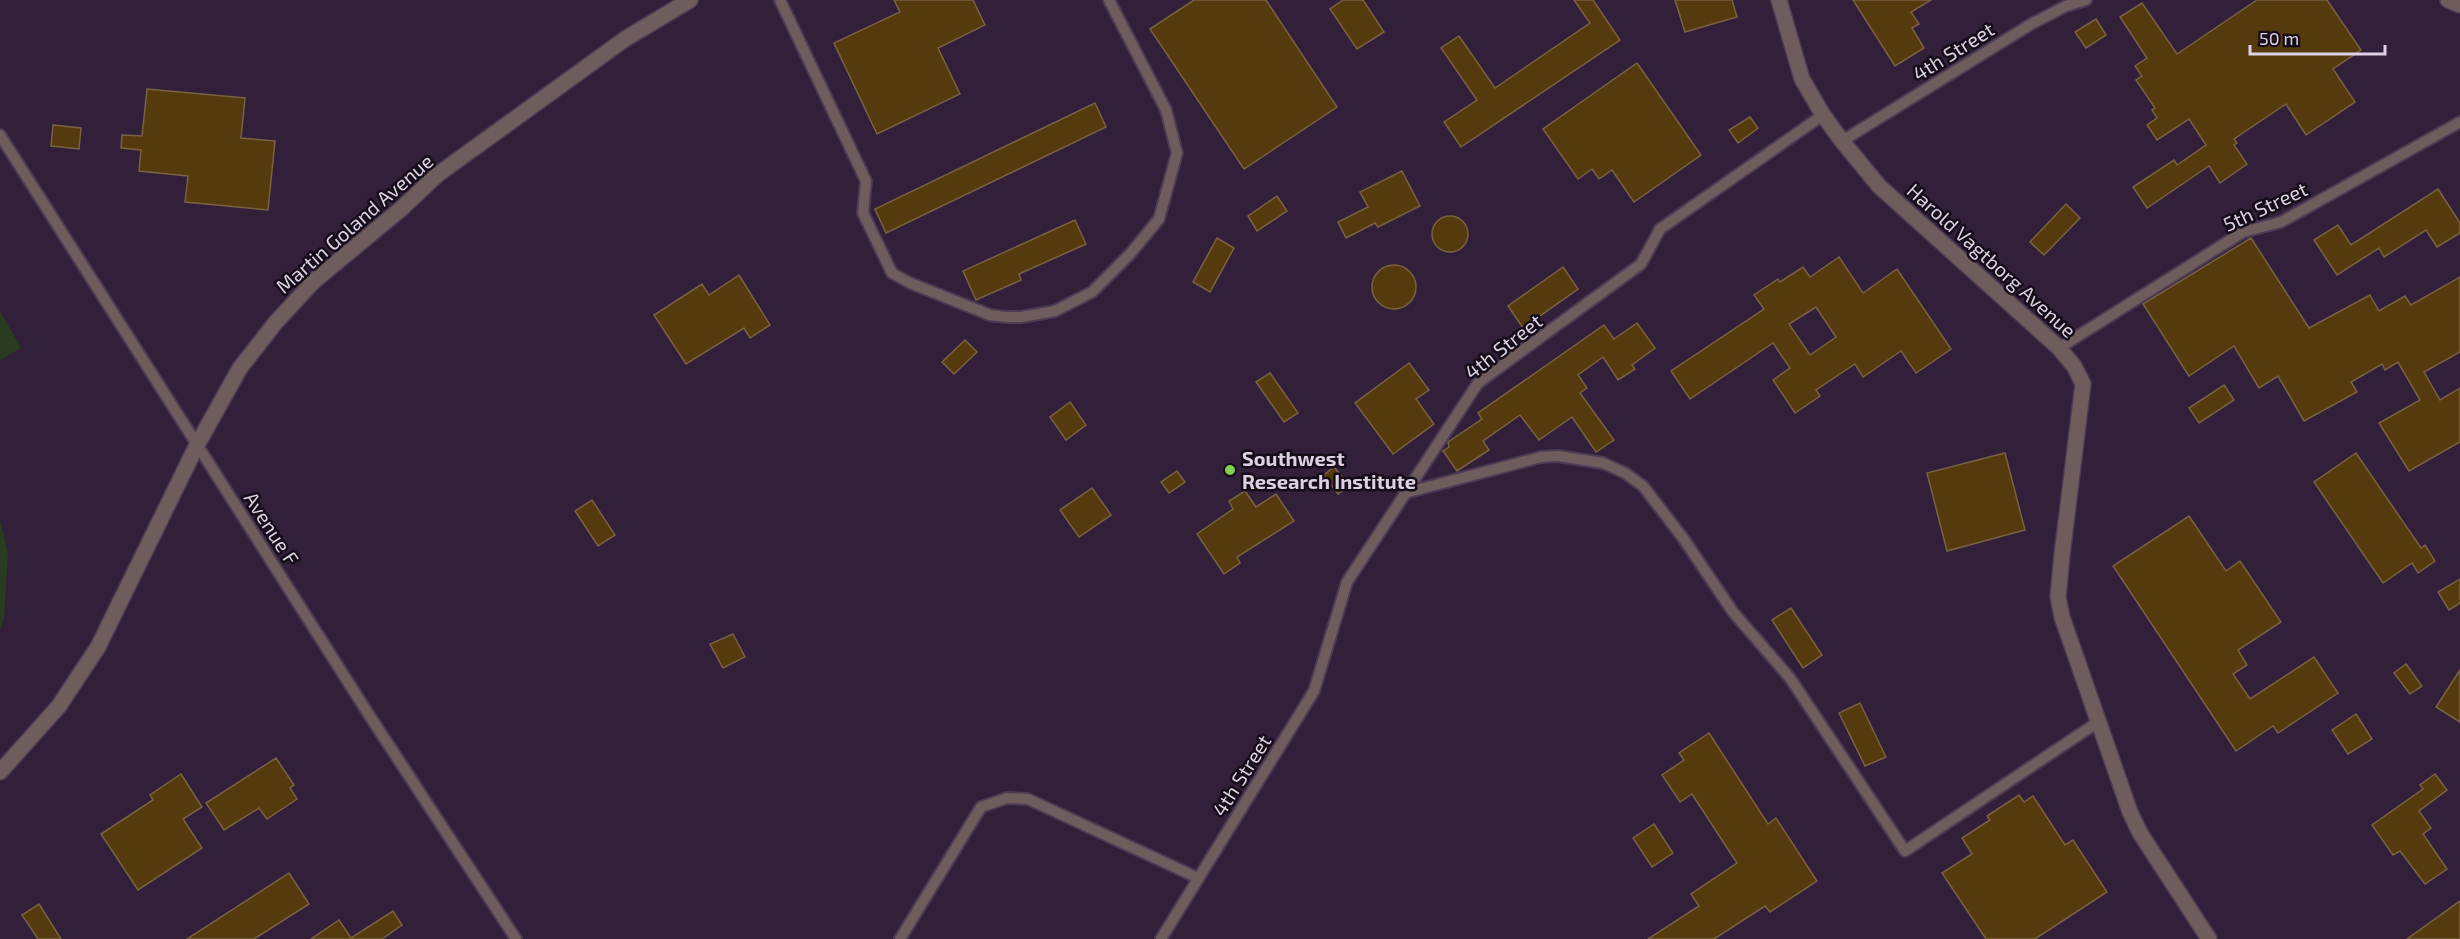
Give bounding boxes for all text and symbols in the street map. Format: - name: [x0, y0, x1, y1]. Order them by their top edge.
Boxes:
- street label: 4th Street: [1908, 16, 1999, 85]
- scale bar: [2250, 18, 2385, 56]
- text: 50 m: [2259, 27, 2299, 49]
- street label: Martin Goland Avenue: [271, 148, 437, 298]
- street label: 5th Street: [2219, 176, 2311, 236]
- street label: Harold Vagtborg Avenue: [1903, 178, 2081, 342]
- street label: 4th Street: [1460, 308, 1547, 384]
- place label: Southwest Research Institute: [1242, 446, 1416, 493]
- marker: Southwest Research Institute: [1223, 463, 1237, 477]
- street label: Avenue F: [240, 487, 305, 569]
- street label: 4th Street: [1207, 729, 1276, 820]

